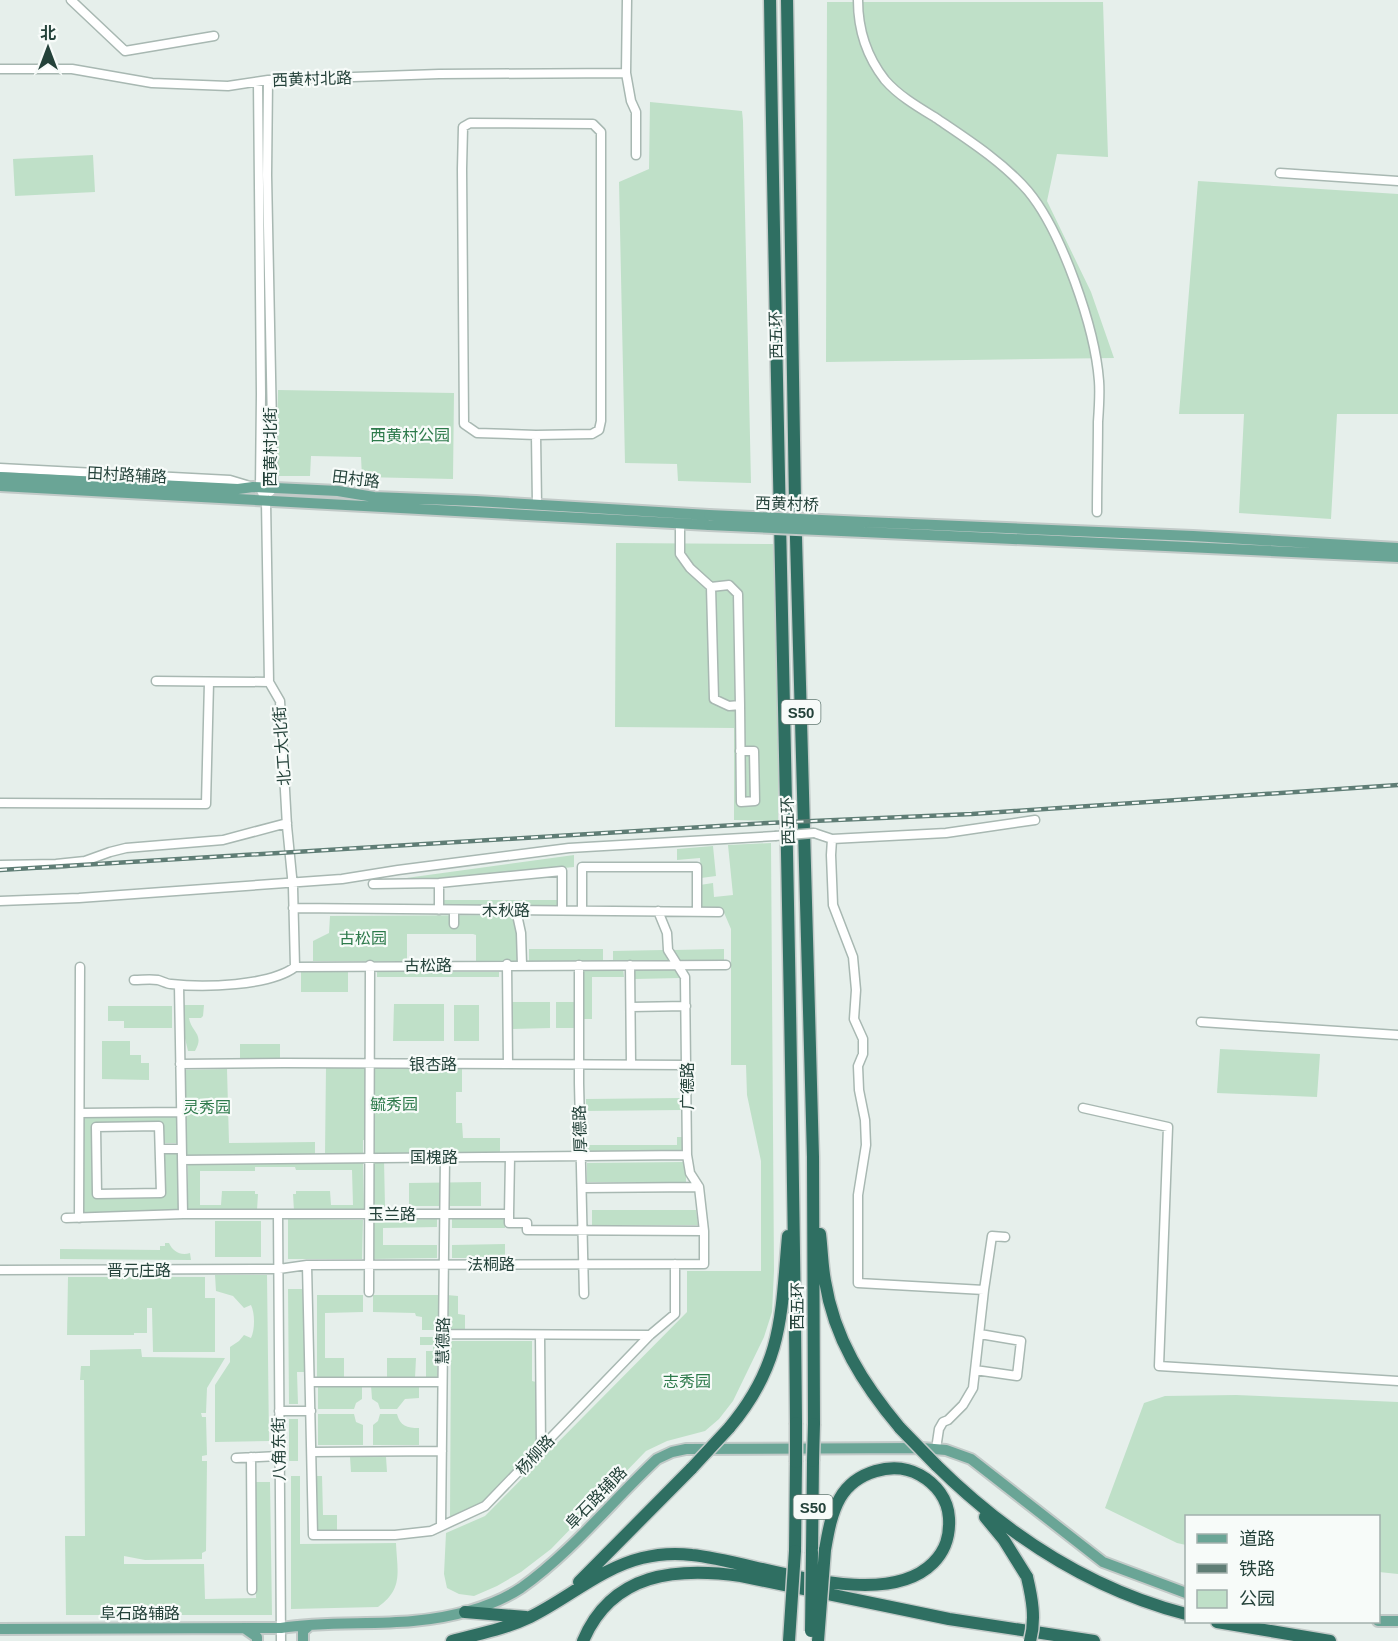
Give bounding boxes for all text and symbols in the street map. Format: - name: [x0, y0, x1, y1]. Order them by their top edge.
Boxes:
- north arrow: [18, 18, 78, 78]
- text: 北: [40, 25, 56, 42]
- street label: 西黄村北路: [272, 69, 352, 89]
- street label: 西五环: [767, 311, 785, 359]
- street label: 西黄村北街: [262, 407, 279, 487]
- park label: 西黄村公园: [370, 427, 450, 444]
- street label: 田村路辅路: [87, 464, 167, 486]
- street label: 田村路: [331, 468, 381, 490]
- street label: 西黄村桥: [755, 494, 819, 514]
- road number: S50: [782, 700, 820, 724]
- street label: 北工大北街: [271, 705, 293, 787]
- street label: 西五环: [779, 797, 797, 845]
- street label: 木秋路: [482, 902, 530, 919]
- park label: 古松园: [339, 930, 387, 947]
- street label: 古松路: [404, 957, 452, 974]
- street label: 银杏路: [409, 1056, 457, 1073]
- street label: 广德路: [679, 1062, 696, 1110]
- park label: 毓秀园: [370, 1096, 418, 1113]
- park label: 灵秀园: [183, 1099, 231, 1116]
- street label: 厚德路: [571, 1105, 589, 1153]
- street label: 国槐路: [410, 1149, 458, 1166]
- street label: 玉兰路: [368, 1206, 416, 1223]
- street label: 法桐路: [467, 1256, 515, 1273]
- street label: 晋元庄路: [107, 1262, 171, 1279]
- street label: 西五环: [789, 1282, 806, 1330]
- street label: 慧德路: [434, 1317, 452, 1365]
- park label: 志秀园: [663, 1373, 711, 1390]
- street label: 八角东街: [269, 1417, 288, 1481]
- street label: 杨柳路: [512, 1432, 558, 1478]
- street label: 阜石路辅路: [562, 1463, 630, 1533]
- road number: S50: [794, 1495, 832, 1519]
- legend: [1185, 1515, 1380, 1623]
- text: 道路: [1239, 1529, 1275, 1549]
- text: 铁路: [1239, 1559, 1275, 1579]
- text: 公园: [1239, 1589, 1275, 1609]
- street label: 阜石路辅路: [100, 1605, 180, 1622]

